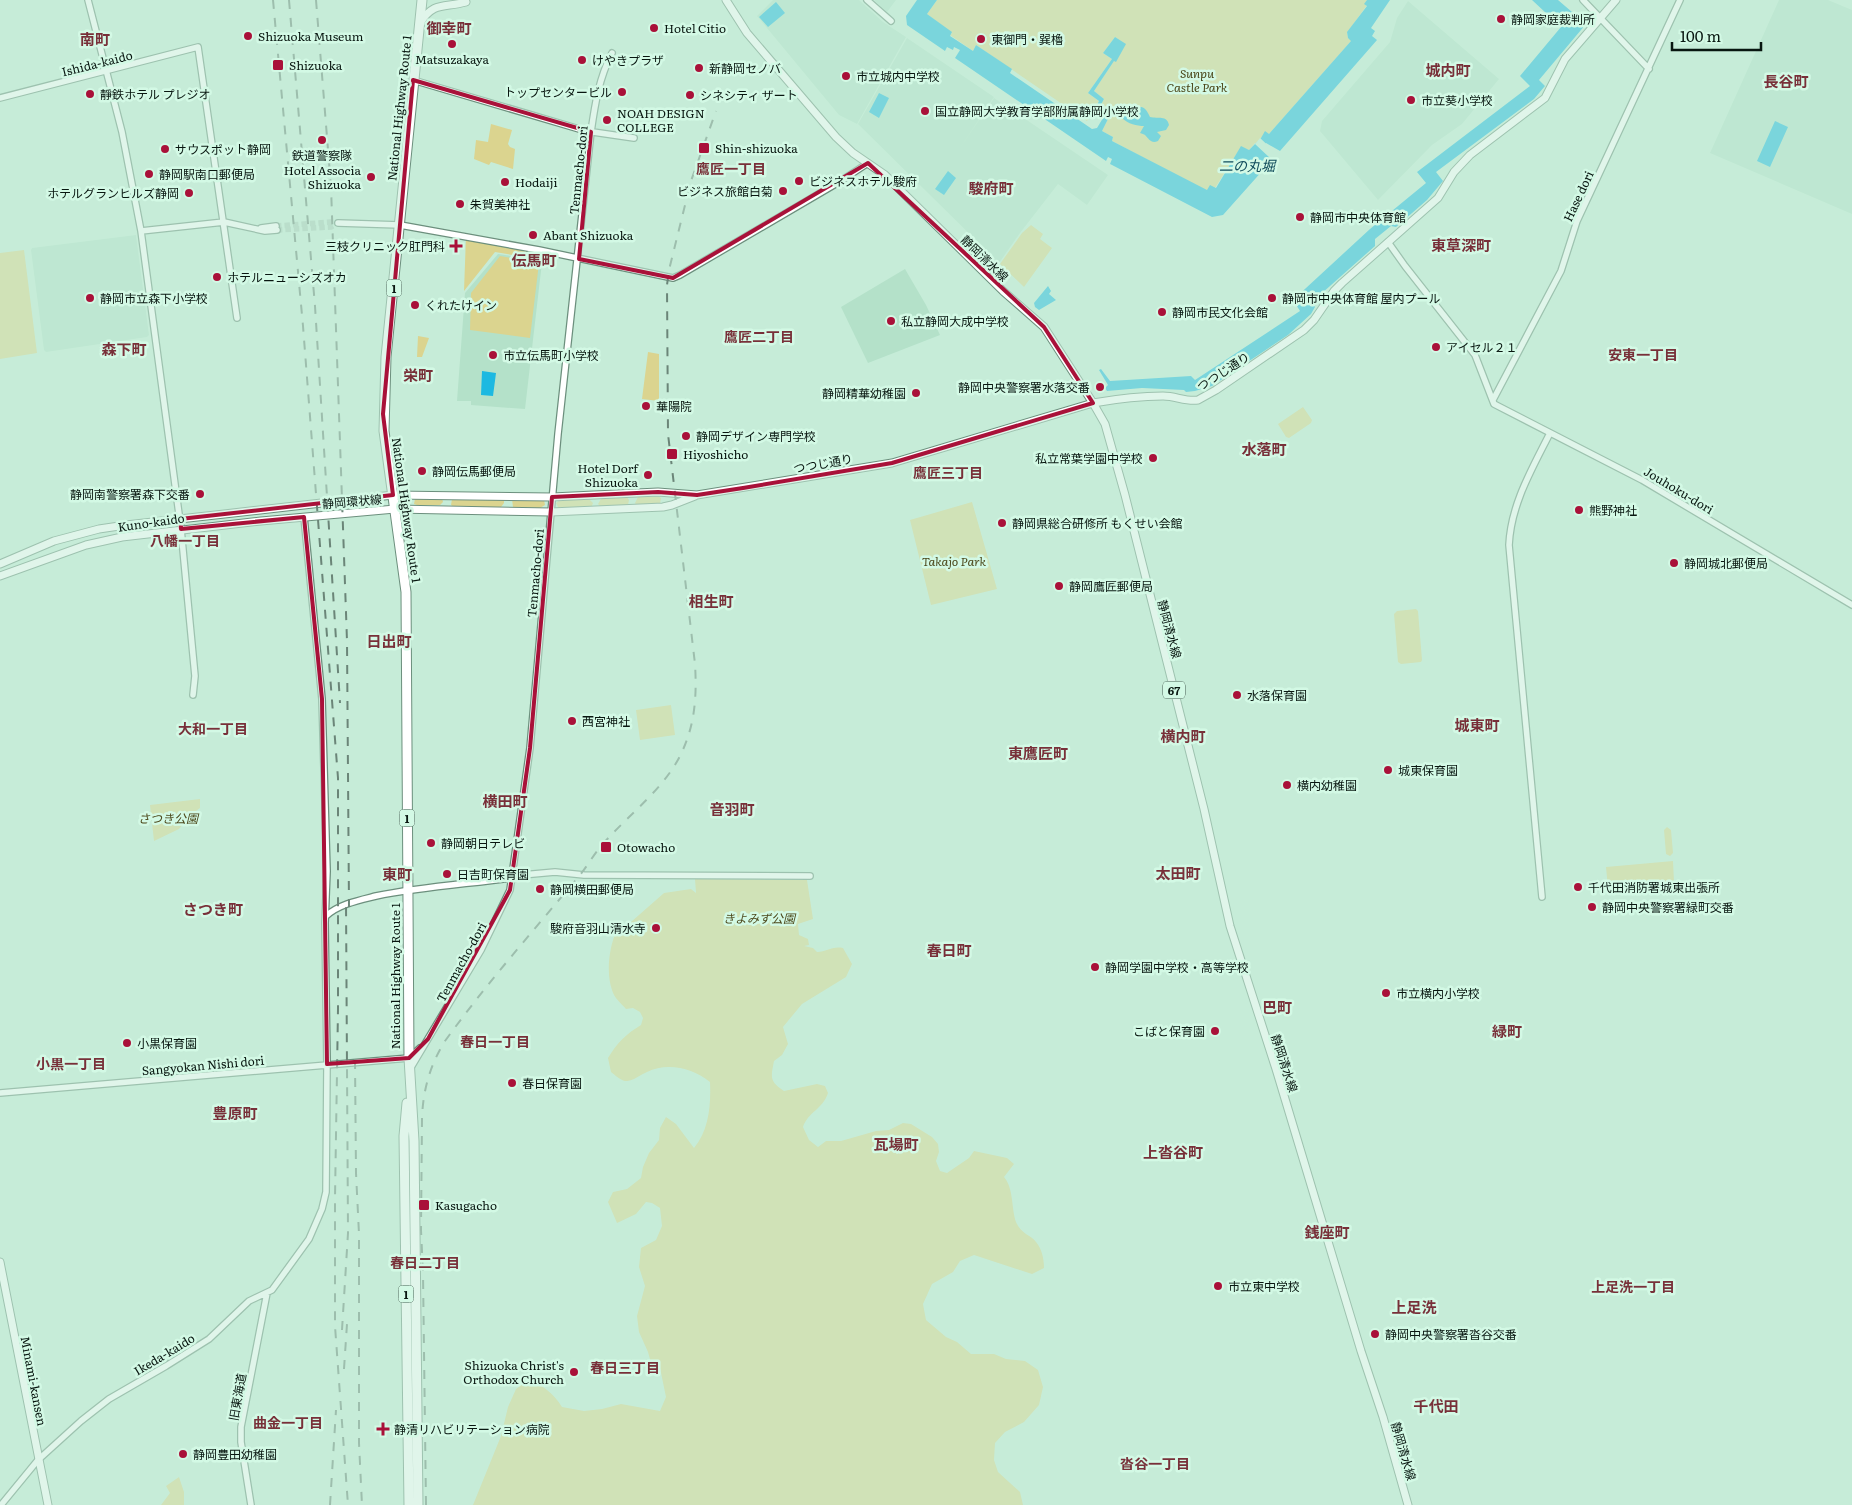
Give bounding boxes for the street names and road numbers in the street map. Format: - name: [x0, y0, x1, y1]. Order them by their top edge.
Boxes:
- street label: National Highway Route 1: [382, 34, 416, 182]
- street label: Ishida-kaido: [60, 46, 134, 80]
- street label: Tenmacho-dori: [564, 125, 592, 215]
- street label: Hase dori: [1558, 168, 1598, 224]
- street label: 静岡清水線: [957, 231, 1013, 285]
- road number: 1: [386, 280, 402, 296]
- street label: つつじ通り: [1193, 347, 1253, 395]
- street label: National Highway Route 1: [388, 436, 426, 584]
- street label: つつじ通り: [792, 449, 854, 477]
- street label: Jouhoku-dori: [1641, 462, 1717, 518]
- street label: 静岡環状線: [321, 489, 383, 513]
- street label: Kuno-kaido: [116, 508, 186, 536]
- street label: Tenmacho-dori: [522, 528, 548, 618]
- street label: 静岡清水線: [1154, 598, 1186, 660]
- road number: 67: [1163, 682, 1185, 698]
- road number: 1: [400, 810, 414, 826]
- street label: National Highway Route 1: [386, 903, 404, 1049]
- street label: Tenmacho-dori: [432, 919, 490, 1005]
- street label: 静岡清水線: [1267, 1032, 1303, 1094]
- street label: Sangyokan Nishi dori: [141, 1051, 265, 1079]
- road number: 1: [398, 1286, 414, 1302]
- street label: Ikeda-kaido: [130, 1329, 198, 1379]
- street label: Minami-kansen: [16, 1335, 52, 1427]
- street label: 旧東海道: [224, 1372, 250, 1422]
- street label: 静岡清水線: [1387, 1420, 1421, 1482]

